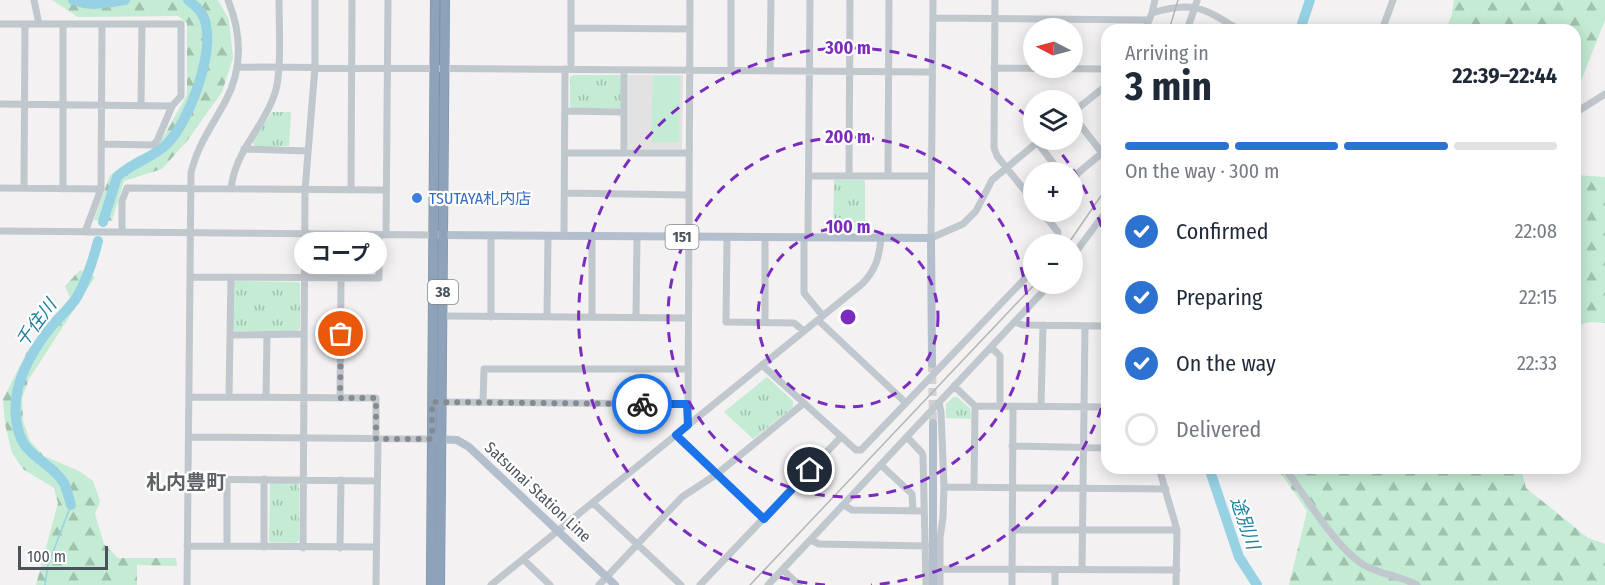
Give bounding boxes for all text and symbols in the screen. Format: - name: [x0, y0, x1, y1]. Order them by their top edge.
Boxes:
- north arrow: [1023, 18, 1083, 78]
- map controls: [1023, 18, 1083, 294]
- text: 300 m: [824, 37, 871, 59]
- text: Arriving in: [1125, 41, 1209, 65]
- text: 22:39–22:44: [1452, 62, 1557, 89]
- text: 3 min: [1125, 64, 1212, 110]
- button: layers: [1023, 90, 1083, 150]
- text: 200 m: [824, 126, 871, 148]
- text: On the way · 300 m: [1125, 159, 1279, 183]
- button: +: [1023, 162, 1083, 222]
- place label: TSUTAYA札内店: [429, 189, 531, 208]
- marker: TSUTAYA札内店: [410, 191, 424, 205]
- icon: check: [1125, 215, 1158, 248]
- text: 100 m: [826, 216, 870, 238]
- text: Confirmed: [1176, 218, 1269, 245]
- text: 22:08: [1515, 219, 1557, 243]
- road number: 151: [666, 225, 698, 249]
- callout: コープ: [294, 232, 388, 274]
- button: −: [1023, 234, 1083, 294]
- text: コープ: [311, 241, 370, 265]
- road number: 38: [428, 280, 458, 304]
- icon: check: [1125, 281, 1158, 314]
- text: Preparing: [1176, 284, 1262, 311]
- text: 22:15: [1519, 285, 1557, 309]
- water label: 千住川: [11, 293, 62, 351]
- centre of rings: [838, 307, 858, 327]
- pin: [315, 308, 366, 359]
- icon: bag: [324, 317, 357, 350]
- icon: check: [1125, 347, 1158, 380]
- text: On the way: [1176, 350, 1276, 377]
- text: 22:33: [1517, 351, 1557, 375]
- courier: [612, 374, 672, 434]
- icon: bike: [626, 388, 659, 421]
- text: Delivered: [1176, 416, 1261, 443]
- street label: Satsunai Station Line: [481, 438, 595, 546]
- pin: [784, 444, 835, 495]
- icon: home: [793, 453, 826, 486]
- district label: 札内豊町: [146, 470, 226, 494]
- water label: 途別川: [1226, 494, 1265, 554]
- scale bar: [18, 543, 108, 570]
- text: 100 m: [27, 547, 66, 566]

